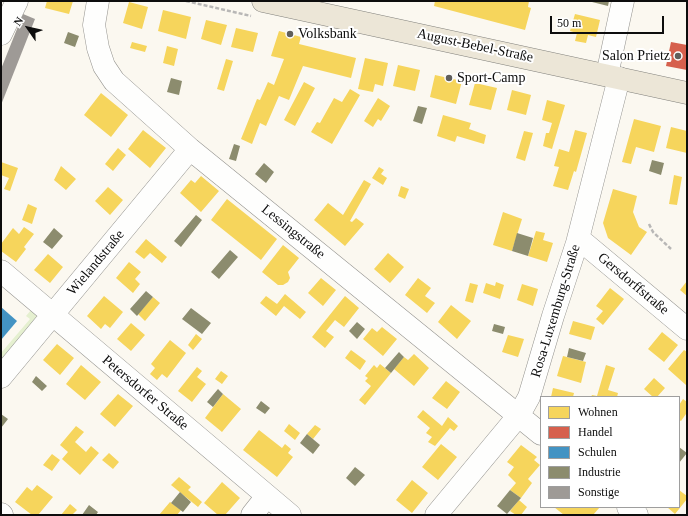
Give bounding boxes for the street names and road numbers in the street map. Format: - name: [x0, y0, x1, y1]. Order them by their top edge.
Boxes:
- street label: August-Bebel-Straße: [415, 25, 535, 67]
- street label: Lessingstraße: [258, 201, 328, 263]
- street label: Wielandstraße: [64, 227, 128, 299]
- street label: Rosa-Luxemburg-Straße: [528, 242, 584, 380]
- street label: Gersdorffstraße: [594, 249, 672, 319]
- street label: Petersdorfer Straße: [98, 352, 192, 434]

